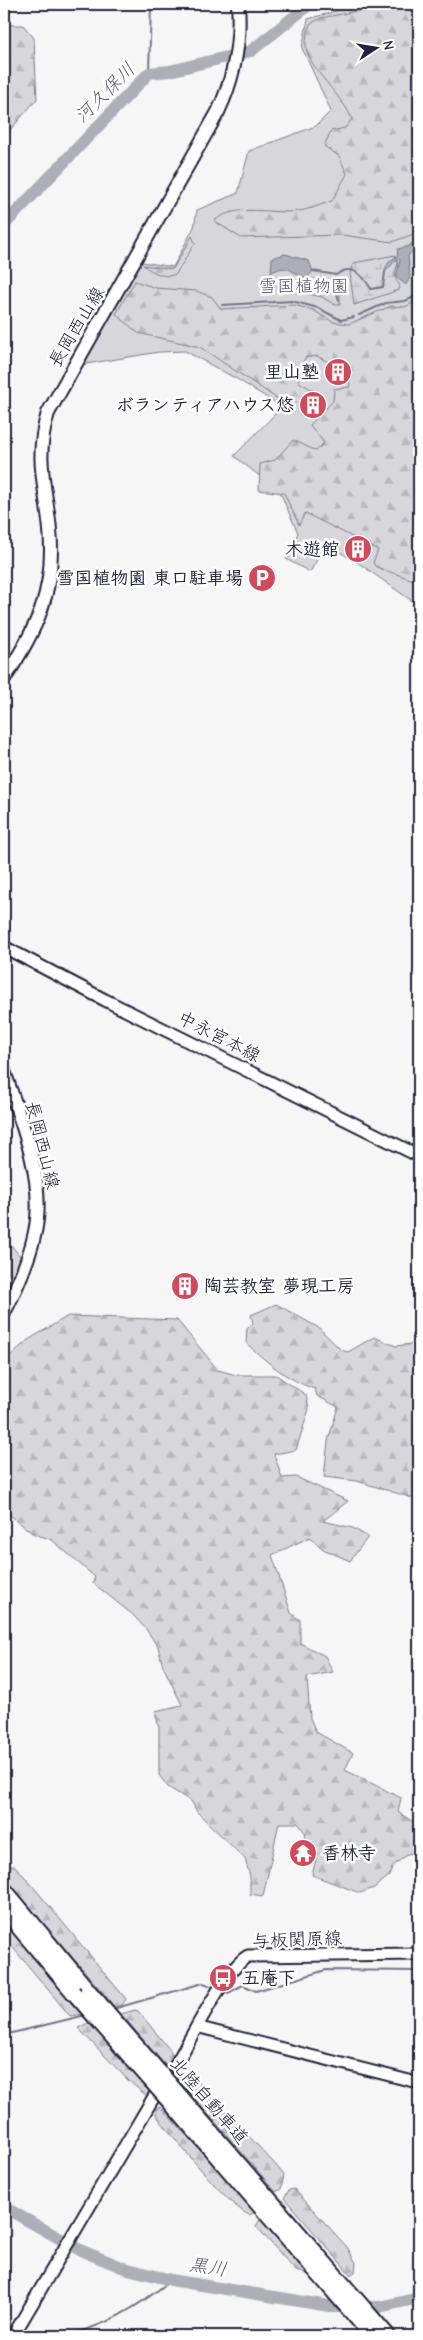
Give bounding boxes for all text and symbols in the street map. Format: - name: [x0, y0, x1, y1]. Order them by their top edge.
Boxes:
- north arrow: [350, 22, 400, 72]
- text: N: [379, 39, 397, 52]
- water label: 河久保川: [70, 58, 140, 128]
- park label: 雪国植物園: [259, 276, 349, 297]
- street label: 長岡西山線: [45, 283, 109, 371]
- building icon: 里山塾: [323, 357, 353, 387]
- place label: 里山塾: [265, 362, 319, 383]
- building icon: ボランティアハウス悠: [298, 390, 328, 420]
- place label: ボランティアハウス悠: [115, 395, 294, 416]
- building icon: 木遊館: [343, 534, 373, 564]
- place label: 木遊館: [285, 539, 339, 560]
- parking icon: 雪国植物園 東口駐車場: [247, 563, 277, 593]
- place label: 雪国植物園 東口駐車場: [57, 568, 243, 589]
- street label: 中永宮本線: [174, 1007, 264, 1067]
- street label: 長岡西山線: [21, 1099, 63, 1191]
- building icon: 陶芸教室 夢現工房: [170, 1271, 200, 1301]
- place label: 陶芸教室 夢現工房: [204, 1276, 354, 1297]
- temple icon: 香林寺: [288, 1838, 318, 1868]
- place label: 香林寺: [322, 1843, 376, 1864]
- street label: 与板関原線: [252, 1928, 342, 1952]
- bus stop icon: 五庵下: [208, 1963, 238, 1993]
- place label: 五庵下: [242, 1968, 296, 1989]
- street label: 北陸自動車道: [166, 2053, 252, 2149]
- water label: 黒川: [188, 2253, 228, 2281]

